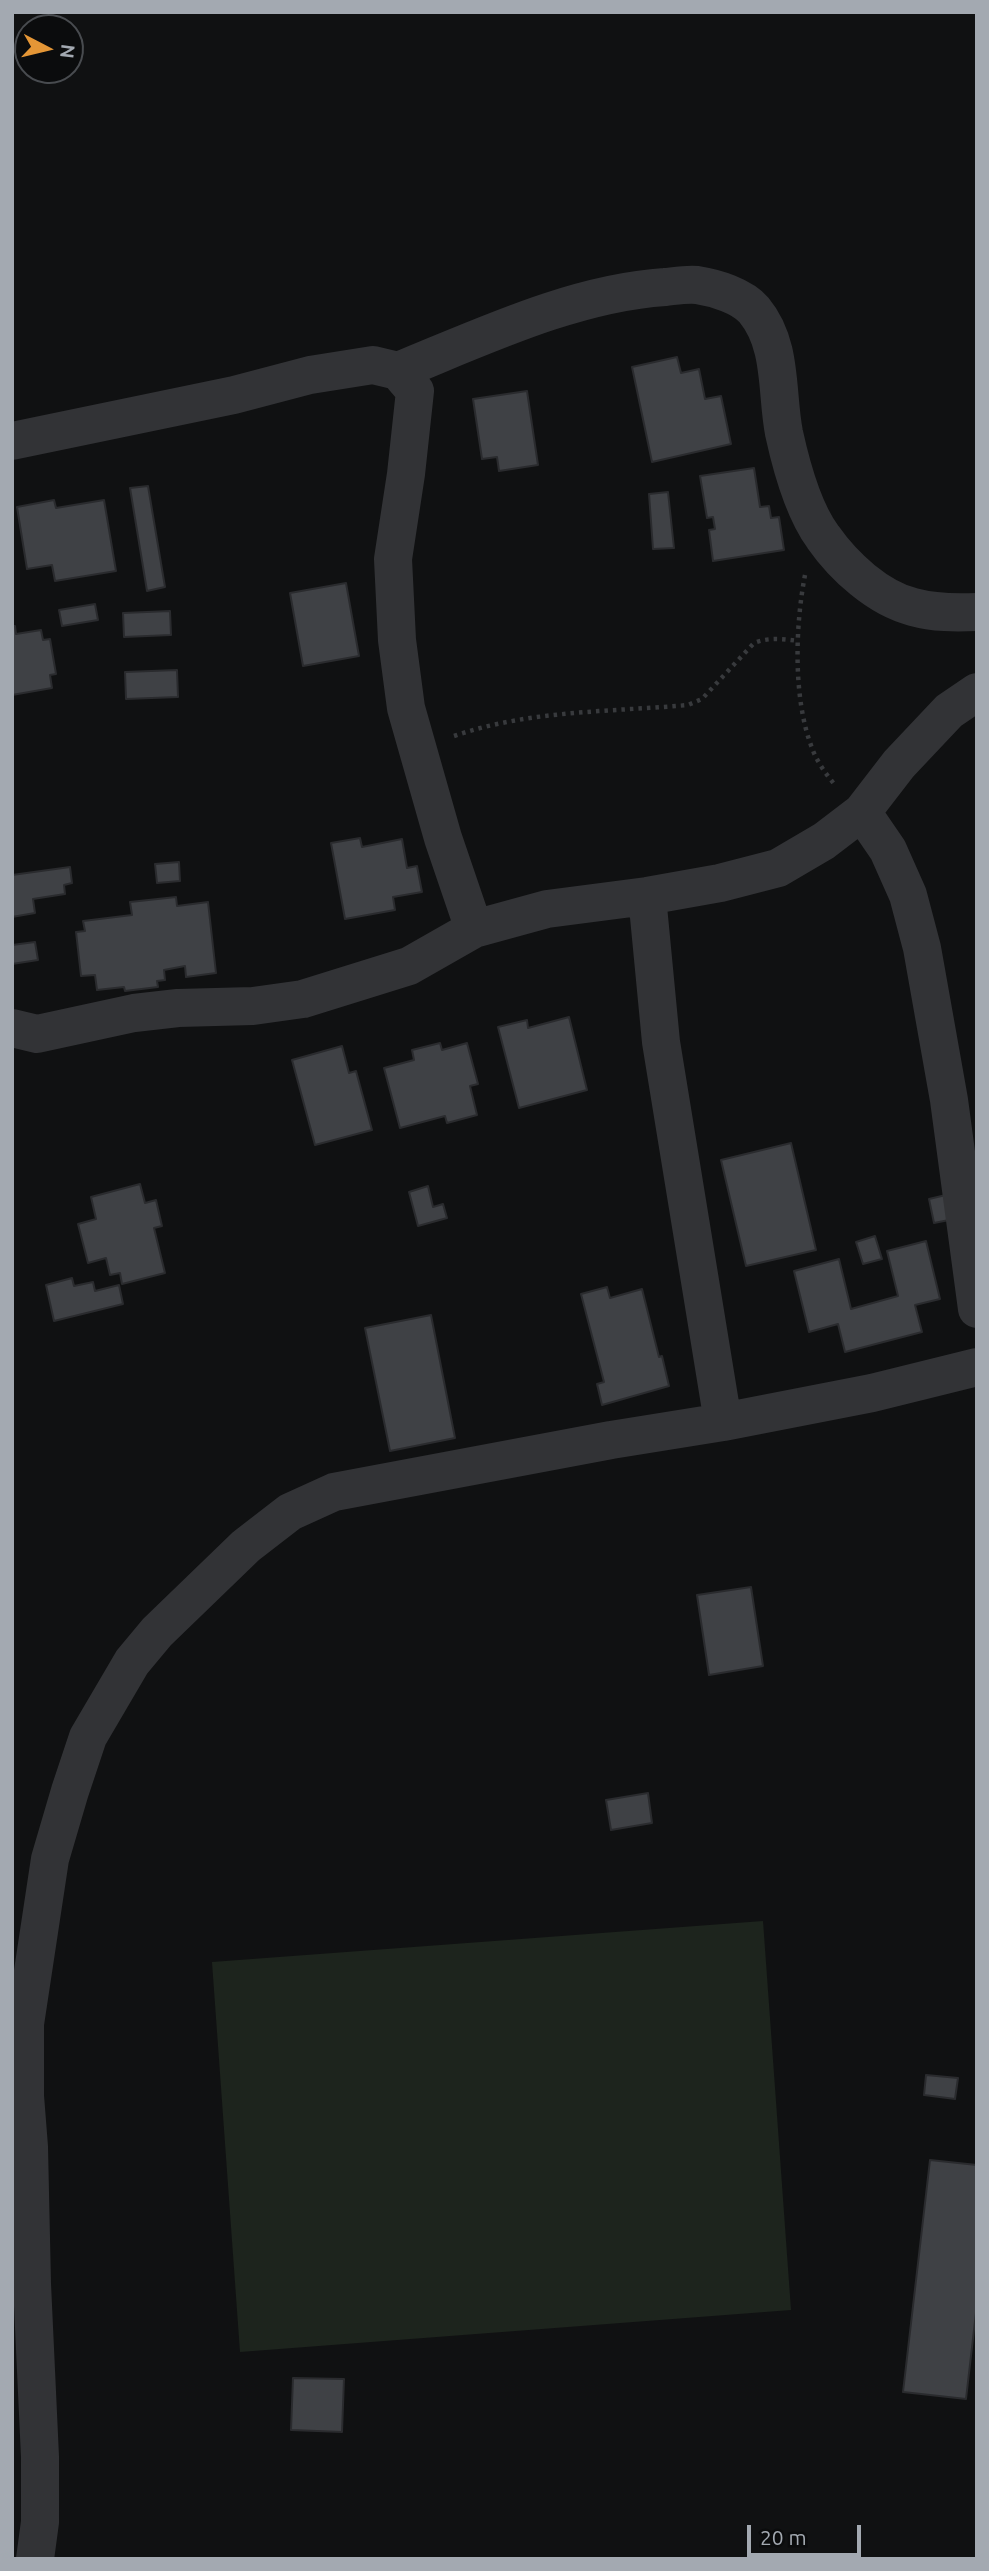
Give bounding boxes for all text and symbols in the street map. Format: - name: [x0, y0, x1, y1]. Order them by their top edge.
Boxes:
- north arrow: [14, 14, 84, 84]
- text: N: [56, 43, 80, 60]
- scale bar: [751, 2512, 865, 2556]
- text: 20 m: [760, 2525, 807, 2549]

